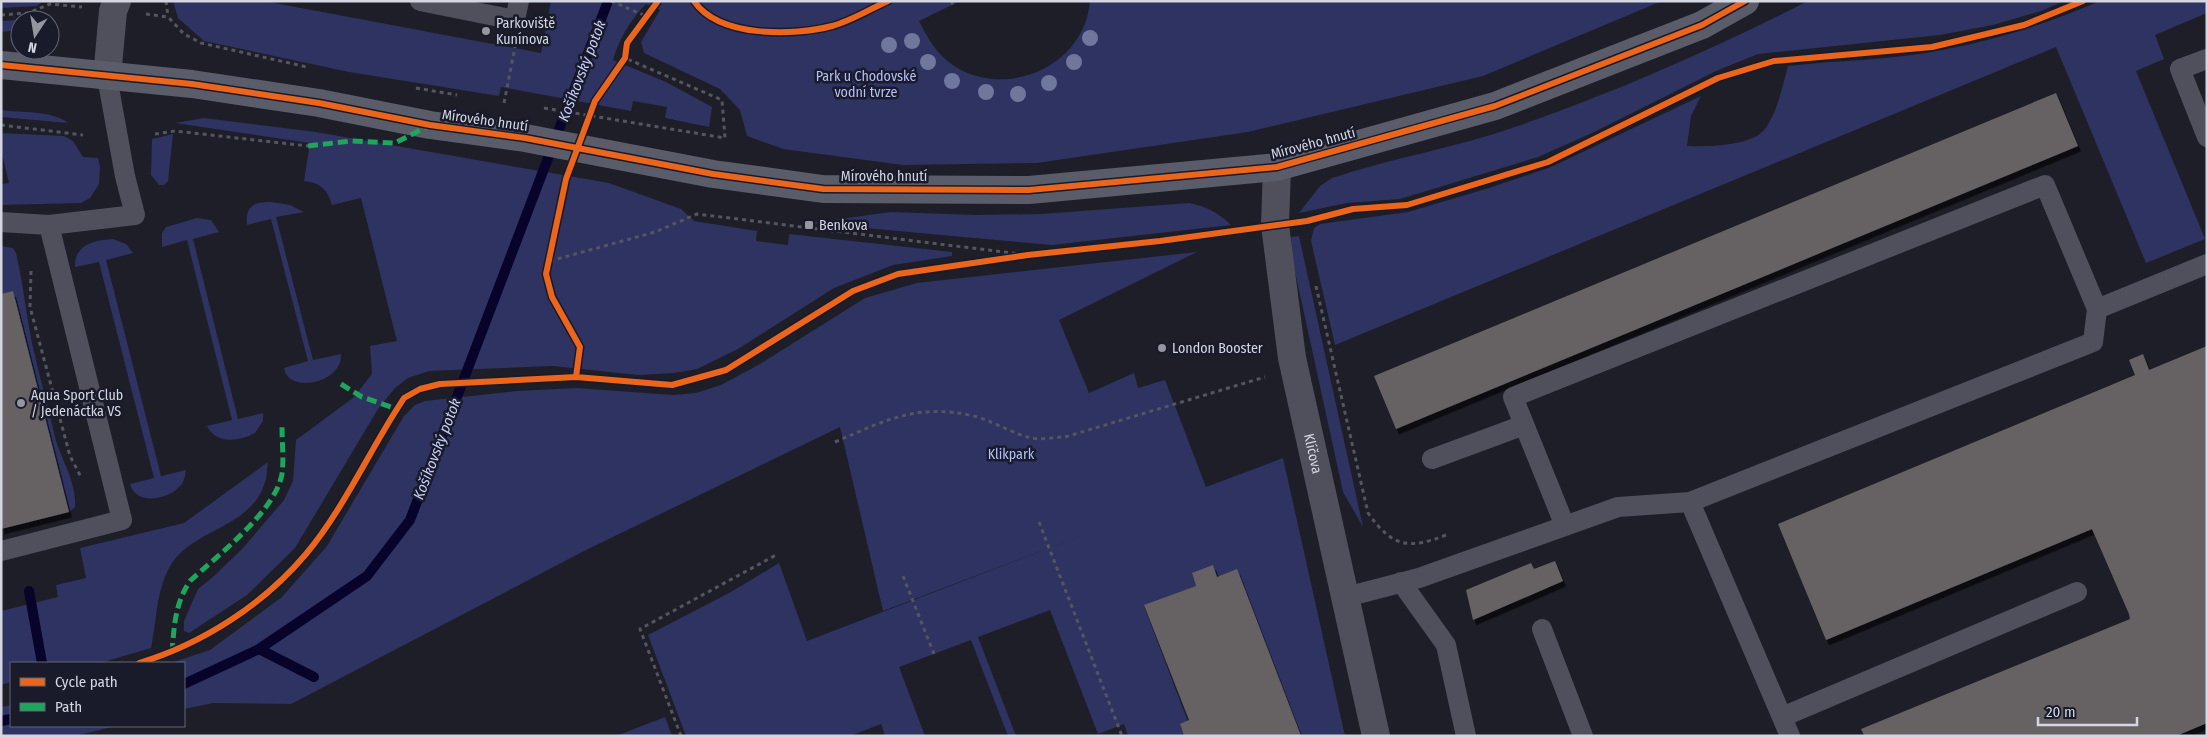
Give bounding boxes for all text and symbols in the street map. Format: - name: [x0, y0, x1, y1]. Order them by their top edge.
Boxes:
- north arrow: [10, 10, 60, 60]
- place label: Parkoviště Kunínova: [496, 15, 555, 48]
- water label: Košíkovský potok: [554, 17, 610, 124]
- marker: Parkoviště Kunínova: [480, 25, 492, 37]
- text: N: [27, 38, 38, 56]
- park label: Park u Chodovské vodní tvrze: [816, 68, 916, 101]
- street label: Mírového hnutí: [441, 106, 529, 135]
- street label: Mírového hnutí: [1269, 124, 1358, 163]
- street label: Mírového hnutí: [841, 168, 928, 185]
- place label: Benkova: [819, 217, 868, 234]
- marker: Benkova: [803, 219, 815, 231]
- place label: London Booster: [1172, 340, 1263, 357]
- marker: London Booster: [1156, 342, 1168, 354]
- place label: Aqua Sport Club / Jedenáctka VS: [31, 387, 123, 420]
- water label: Košíkovský potok: [409, 395, 465, 502]
- marker: Aqua Sport Club / Jedenáctka VS: [15, 397, 27, 409]
- street label: Klíčova: [1300, 432, 1325, 475]
- park label: Klikpark: [988, 446, 1035, 463]
- legend: [10, 662, 185, 727]
- text: Cycle path: [55, 673, 118, 691]
- scale bar: [2038, 694, 2137, 726]
- text: Path: [55, 698, 82, 716]
- text: 20 m: [2046, 703, 2076, 721]

